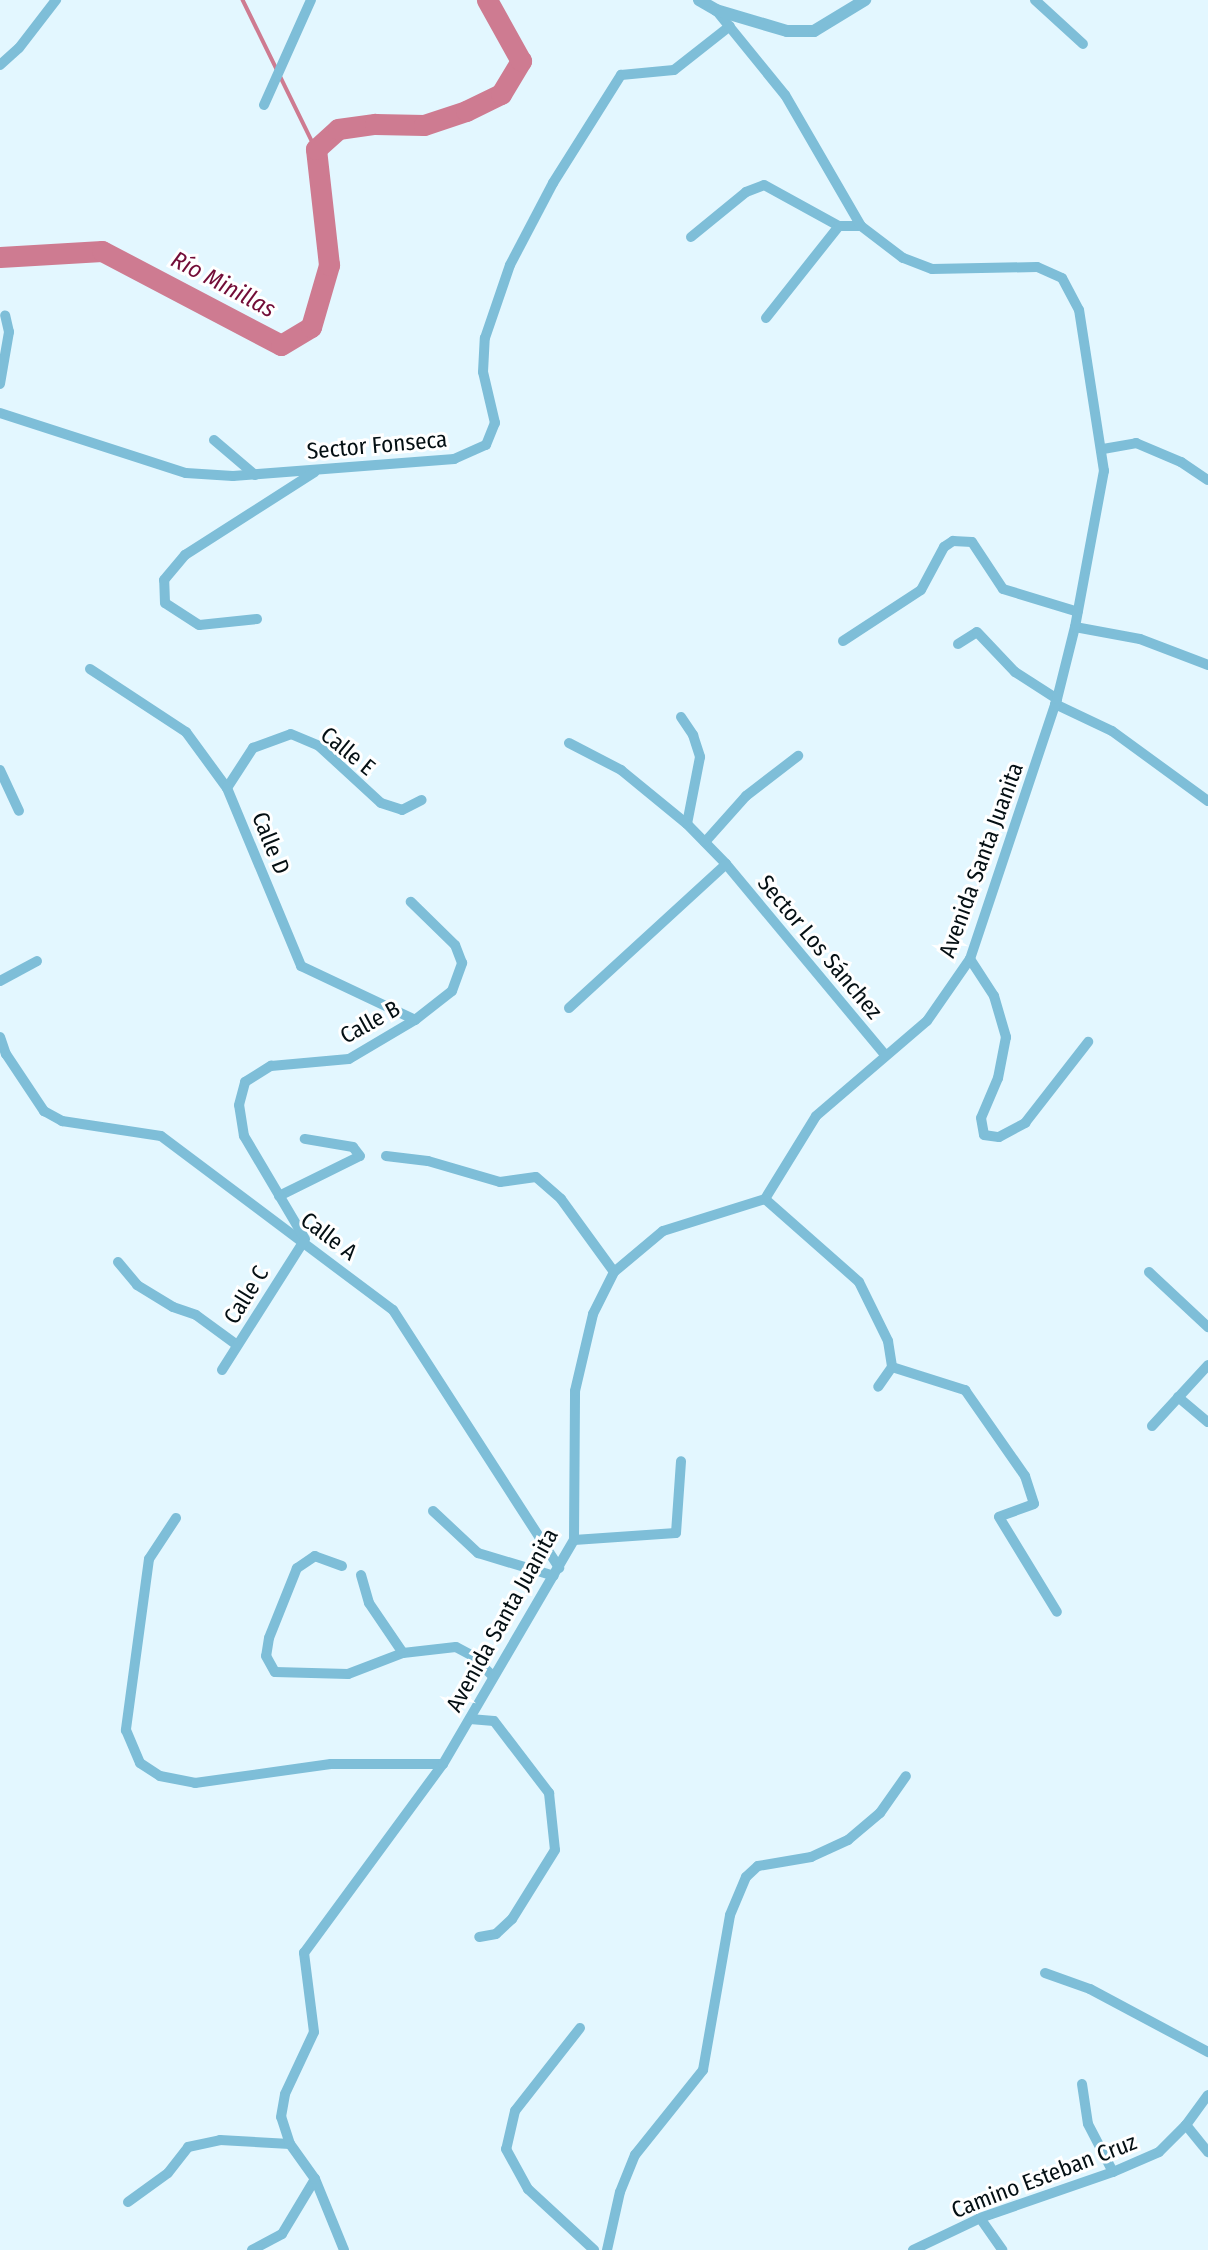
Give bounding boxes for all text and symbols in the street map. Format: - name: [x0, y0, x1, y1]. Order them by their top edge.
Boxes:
- water label: Río Minillas: [166, 246, 280, 324]
- street label: Sector Fonseca: [306, 425, 448, 465]
- street label: Calle E: [315, 721, 381, 781]
- street label: Avenida Santa Juanita: [933, 759, 1029, 961]
- street label: Calle D: [246, 808, 296, 878]
- street label: Sector Los Sánchez: [752, 869, 888, 1025]
- street label: Calle B: [335, 994, 405, 1050]
- street label: Calle A: [295, 1206, 363, 1266]
- street label: Calle C: [218, 1261, 274, 1329]
- street label: Avenida Santa Juanita: [440, 1523, 564, 1717]
- street label: Camino Esteban Cruz: [947, 2128, 1141, 2224]

